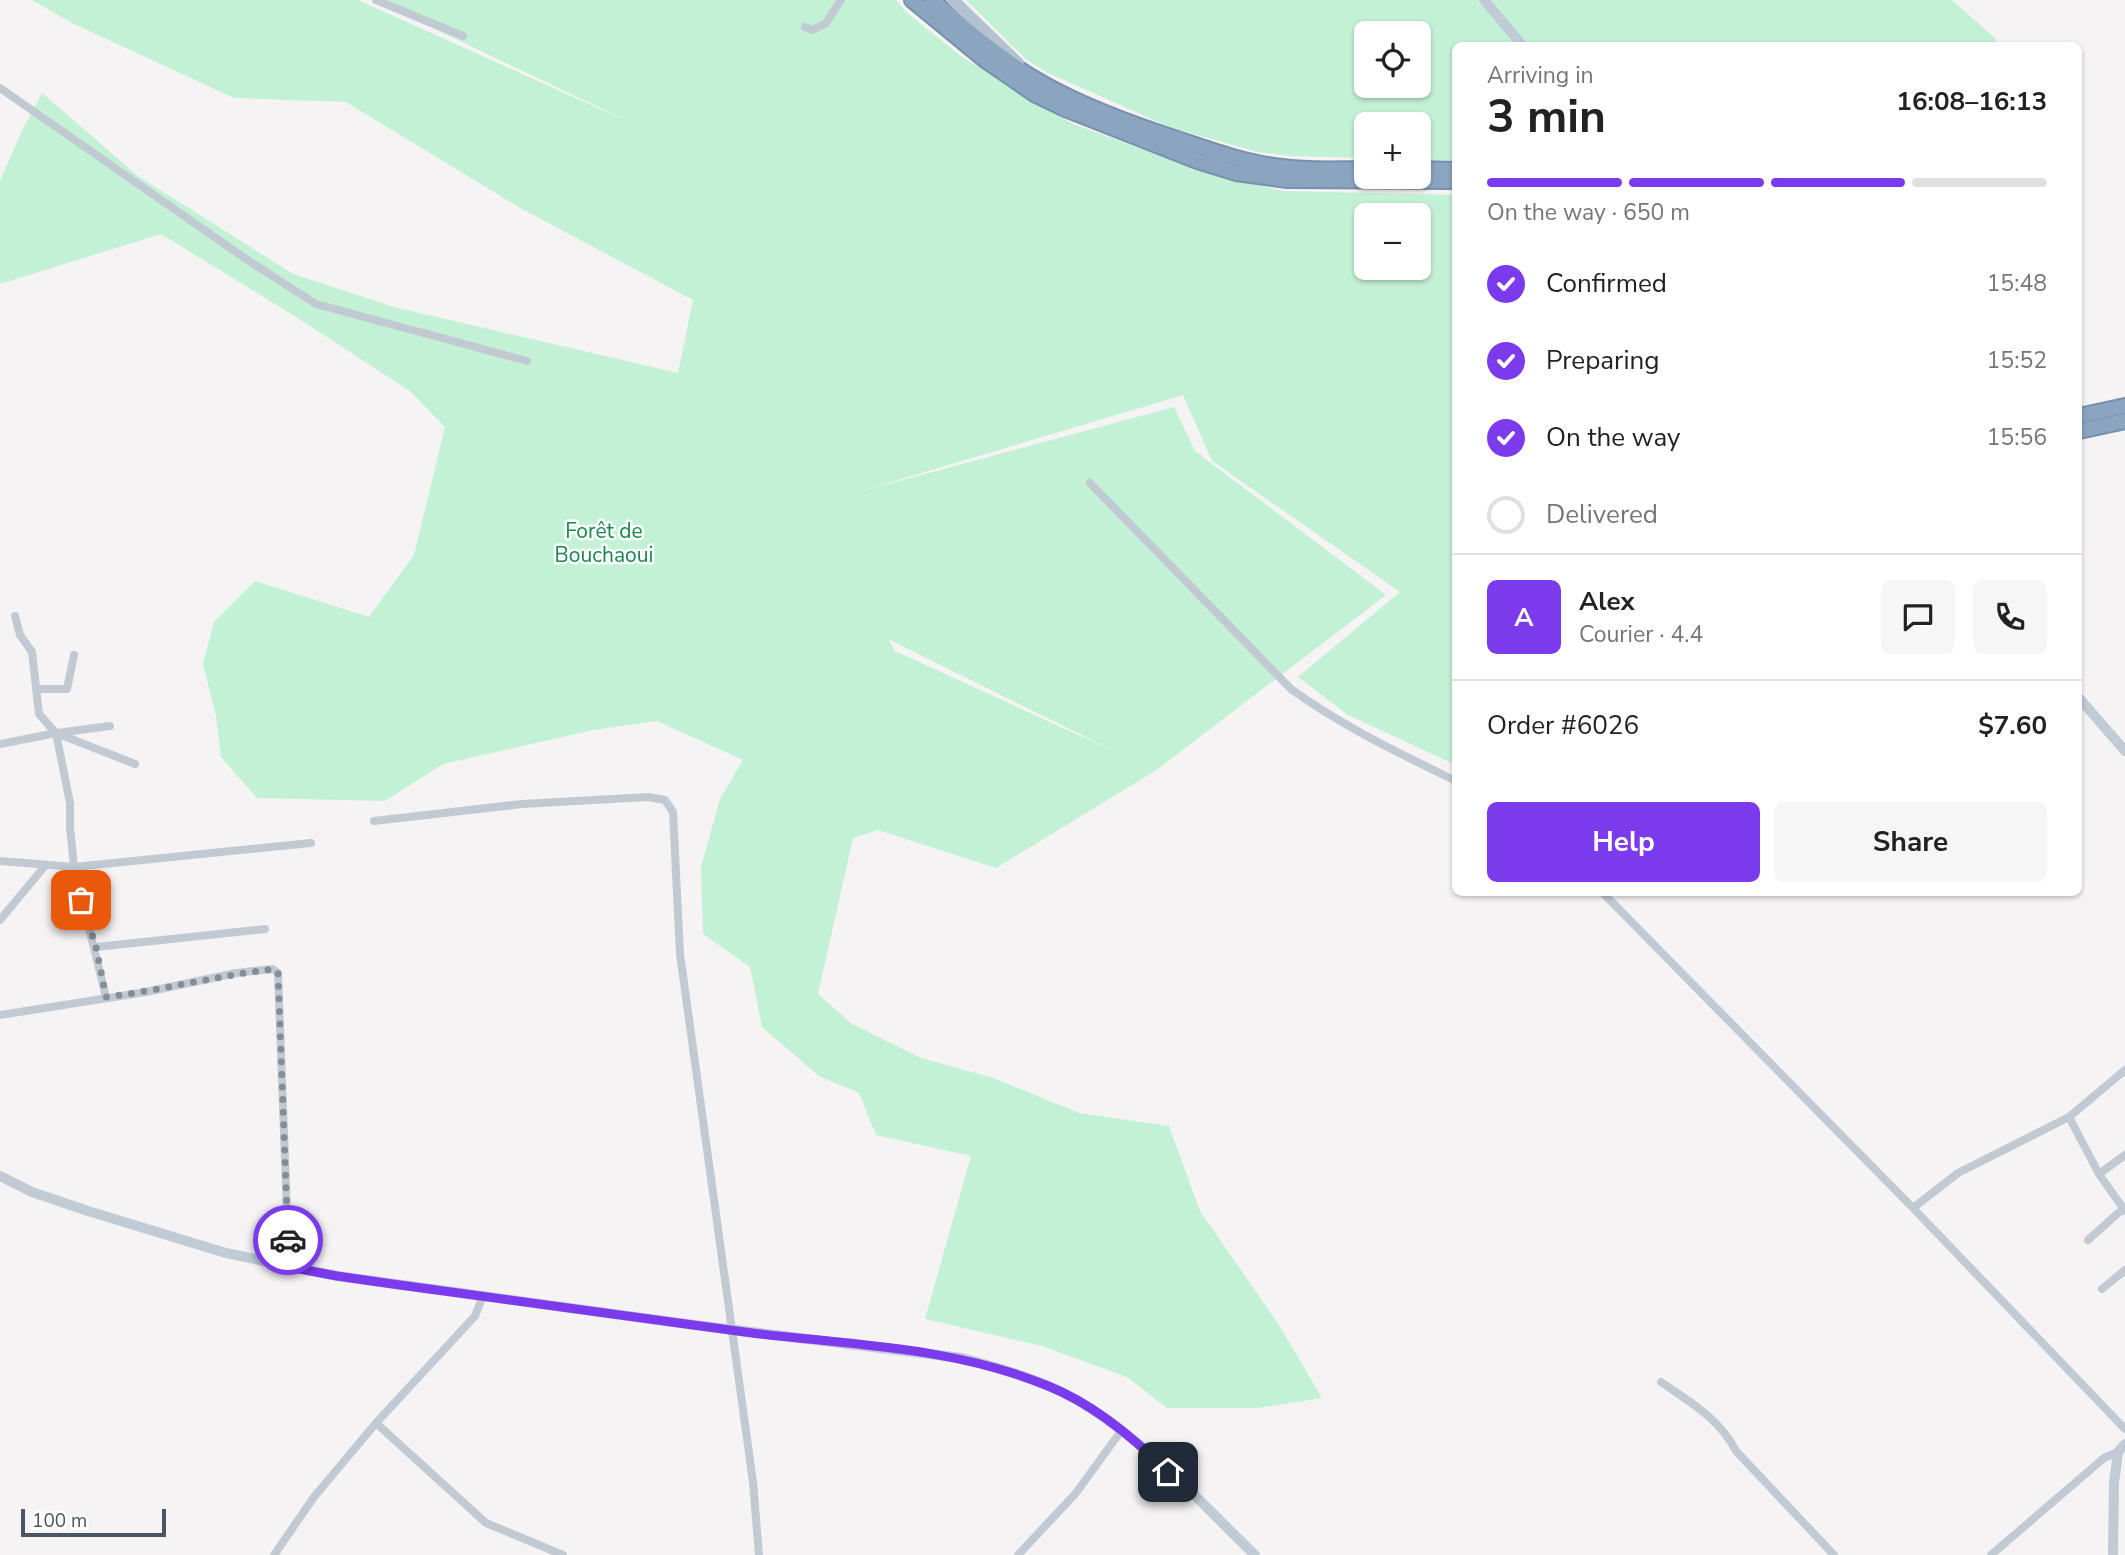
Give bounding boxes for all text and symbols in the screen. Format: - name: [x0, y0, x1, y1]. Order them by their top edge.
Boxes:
- map controls: [1354, 21, 1431, 280]
- button: locate: [1354, 21, 1431, 98]
- text: Arriving in: [1487, 60, 1594, 91]
- text: 16:08–16:13: [1896, 84, 2047, 119]
- text: 3 min: [1487, 85, 1606, 148]
- button: +: [1354, 112, 1431, 189]
- text: On the way · 650 m: [1487, 197, 1690, 228]
- button: −: [1354, 203, 1431, 280]
- icon: check: [1487, 265, 1525, 303]
- text: Confirmed: [1546, 266, 1667, 301]
- text: 15:48: [1987, 268, 2047, 299]
- icon: check: [1487, 342, 1525, 380]
- text: Preparing: [1546, 343, 1659, 378]
- text: 15:52: [1987, 345, 2047, 376]
- icon: check: [1487, 419, 1525, 457]
- text: On the way: [1546, 420, 1680, 455]
- text: 15:56: [1987, 422, 2047, 453]
- text: Delivered: [1546, 497, 1658, 532]
- park label: Forêt de Bouchaoui: [555, 517, 653, 569]
- button: chat: [1881, 580, 1955, 654]
- button: phone: [1973, 580, 2047, 654]
- text: Alex: [1579, 584, 1635, 619]
- text: A: [1514, 600, 1534, 635]
- text: Courier · 4.4: [1579, 619, 1703, 650]
- text: Order #6026: [1487, 708, 1639, 743]
- text: $7.60: [1978, 708, 2047, 743]
- button: Help: [1487, 802, 1760, 882]
- button: Share: [1774, 802, 2047, 882]
- pin: [51, 870, 111, 930]
- icon: bag: [62, 881, 100, 919]
- courier: [253, 1205, 323, 1275]
- icon: car: [269, 1221, 307, 1259]
- pin: [1138, 1442, 1198, 1502]
- icon: home: [1149, 1453, 1187, 1491]
- scale bar: [21, 1506, 166, 1538]
- text: 100 m: [32, 1508, 87, 1534]

